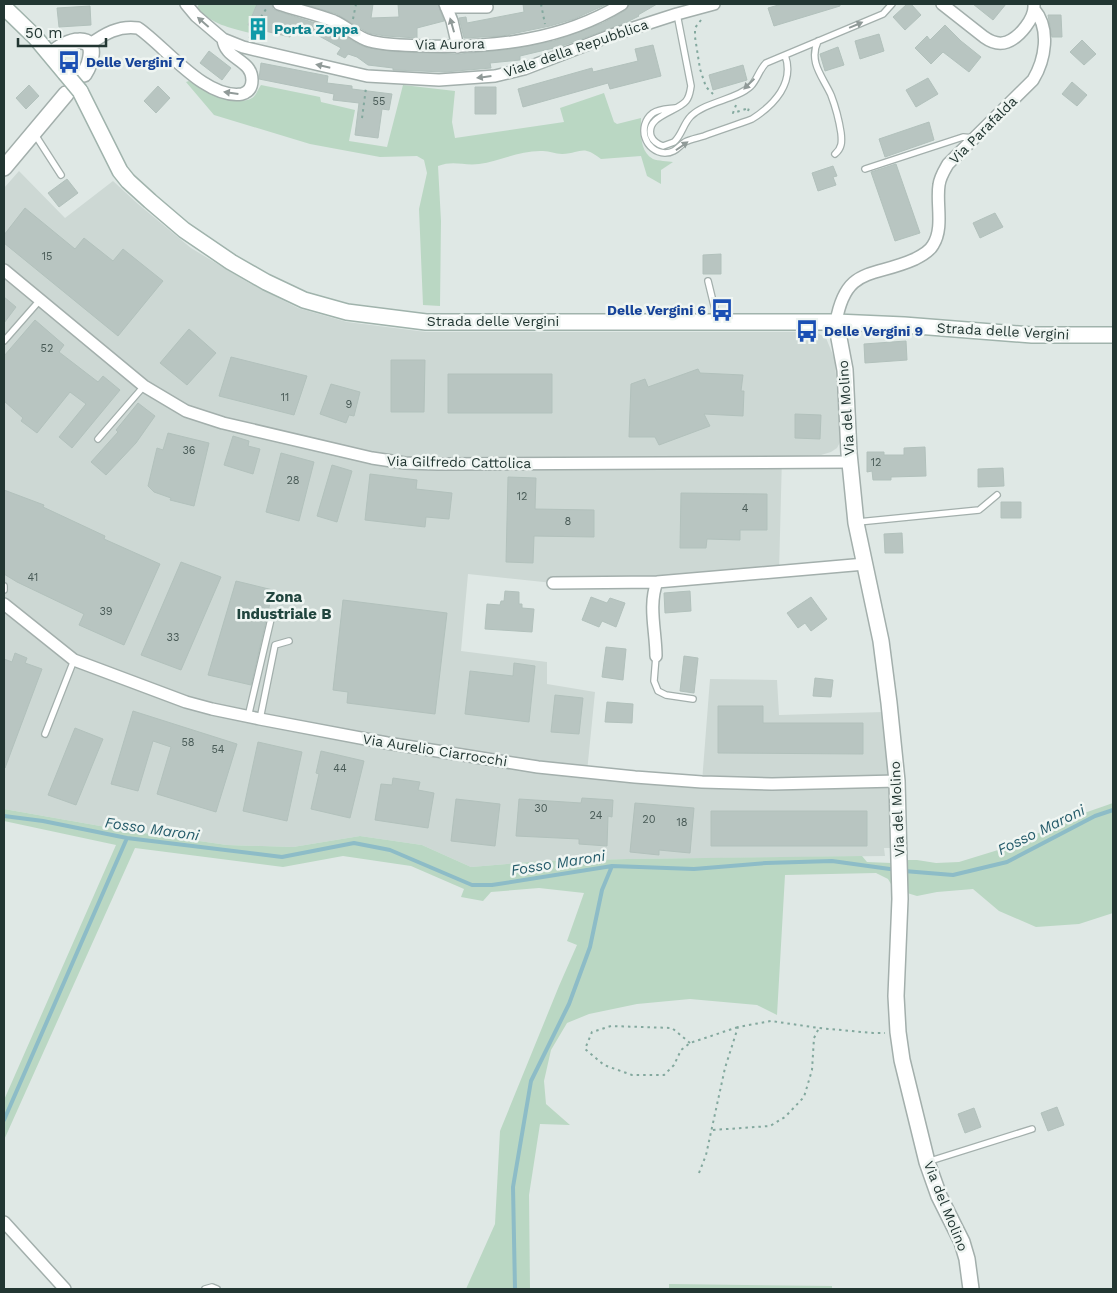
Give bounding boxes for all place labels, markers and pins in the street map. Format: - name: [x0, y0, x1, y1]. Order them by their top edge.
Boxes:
- building icon: Porta Zoppa: [245, 16, 271, 42]
- place label: Porta Zoppa: [274, 21, 359, 37]
- bus stop icon: Delle Vergini 7: [56, 49, 82, 75]
- place label: Delle Vergini 7: [86, 54, 185, 70]
- bus stop icon: Delle Vergini 6: [709, 297, 735, 323]
- place label: Delle Vergini 6: [607, 302, 706, 318]
- bus stop icon: Delle Vergini 9: [794, 318, 820, 344]
- place label: Delle Vergini 9: [824, 323, 923, 339]

